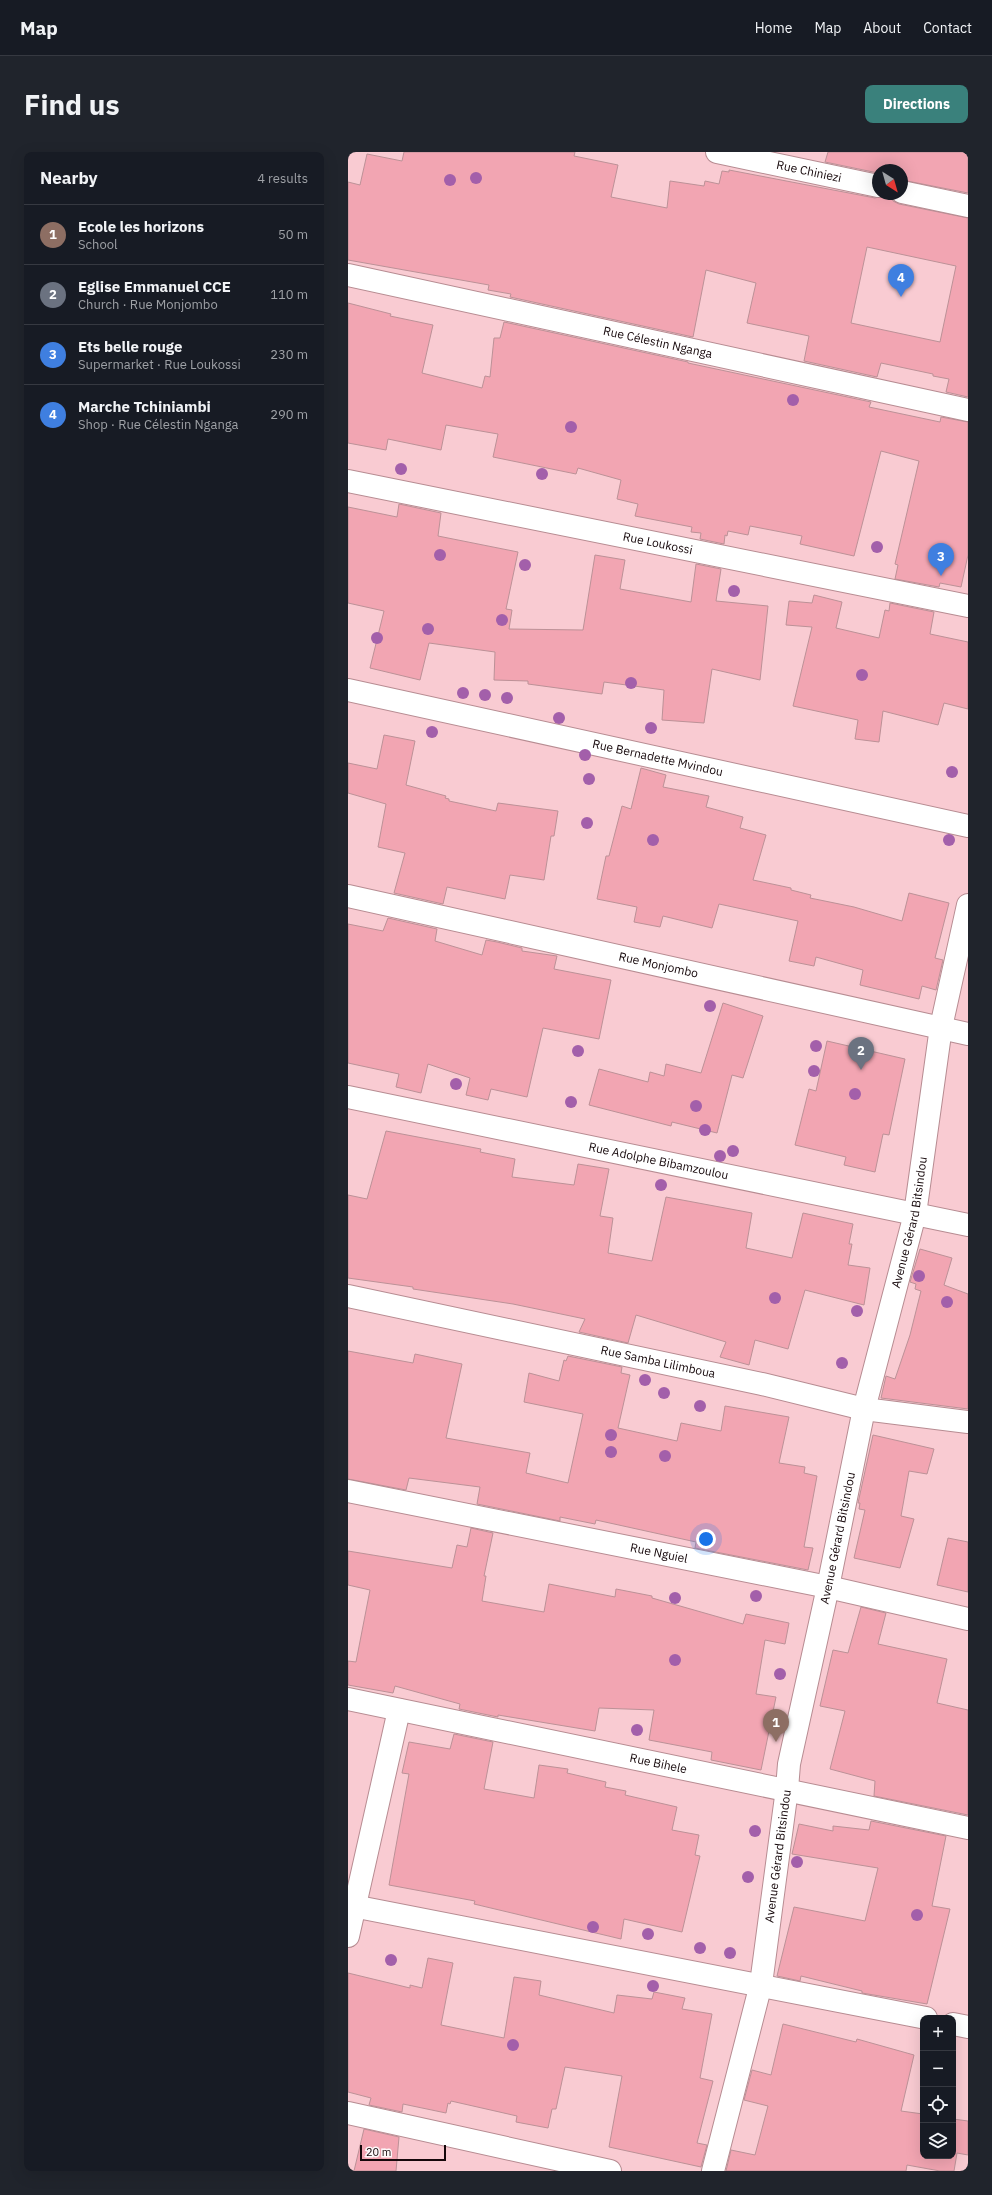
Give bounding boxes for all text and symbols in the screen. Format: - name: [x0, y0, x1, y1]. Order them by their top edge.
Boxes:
- text: Map: [20, 16, 58, 40]
- text: Home: [755, 19, 792, 37]
- text: Map: [814, 19, 841, 37]
- text: About: [863, 19, 901, 37]
- text: Contact: [923, 19, 972, 37]
- button: Directions: [865, 85, 968, 123]
- text: Find us: [24, 86, 120, 123]
- street label: Rue Chiniezi: [775, 157, 843, 185]
- north arrow: [872, 164, 908, 200]
- text: Nearby: [40, 167, 98, 189]
- text: 4 results: [257, 170, 308, 187]
- text: Ecole les horizons: [78, 217, 204, 236]
- text: 1: [49, 226, 57, 243]
- text: 50 m: [278, 226, 308, 243]
- text: School: [78, 236, 118, 253]
- pin: 4: [888, 264, 914, 297]
- text: Eglise Emmanuel CCE: [78, 277, 231, 296]
- text: 2: [49, 286, 57, 303]
- text: 110 m: [270, 286, 308, 303]
- text: Church · Rue Monjombo: [78, 296, 218, 313]
- street label: Rue Célestin Nganga: [602, 323, 714, 361]
- text: Ets belle rouge: [78, 337, 182, 356]
- text: 3: [49, 346, 57, 363]
- text: 230 m: [270, 346, 308, 363]
- text: Supermarket · Rue Loukossi: [78, 356, 241, 373]
- text: Marche Tchiniambi: [78, 397, 211, 416]
- text: 4: [49, 406, 57, 423]
- text: 290 m: [270, 406, 308, 423]
- text: Shop · Rue Célestin Nganga: [78, 416, 239, 433]
- street label: Rue Loukossi: [622, 529, 694, 557]
- pin: 3: [928, 543, 954, 576]
- street label: Rue Bernadette Mvindou: [591, 736, 724, 779]
- street label: Rue Monjombo: [617, 948, 700, 981]
- pin: 2: [848, 1037, 874, 1070]
- street label: Rue Adolphe Bibamzoulou: [587, 1139, 730, 1182]
- street label: Avenue Gérard Bitsindou: [888, 1156, 930, 1290]
- street label: Rue Samba Lilimboua: [599, 1342, 717, 1381]
- street label: Avenue Gérard Bitsindou: [816, 1471, 858, 1605]
- your location: [696, 1529, 716, 1549]
- street label: Rue Nguiel: [629, 1540, 689, 1566]
- pin: 1: [763, 1709, 789, 1742]
- street label: Rue Bihele: [628, 1750, 689, 1776]
- street label: Avenue Gérard Bitsindou: [761, 1789, 794, 1924]
- map controls: [920, 2015, 956, 2159]
- button: +: [920, 2015, 956, 2051]
- button: −: [920, 2051, 956, 2087]
- button: locate: [920, 2087, 956, 2123]
- button: layers: [920, 2123, 956, 2159]
- scale bar: [360, 2143, 446, 2162]
- text: 20 m: [366, 2145, 391, 2159]

